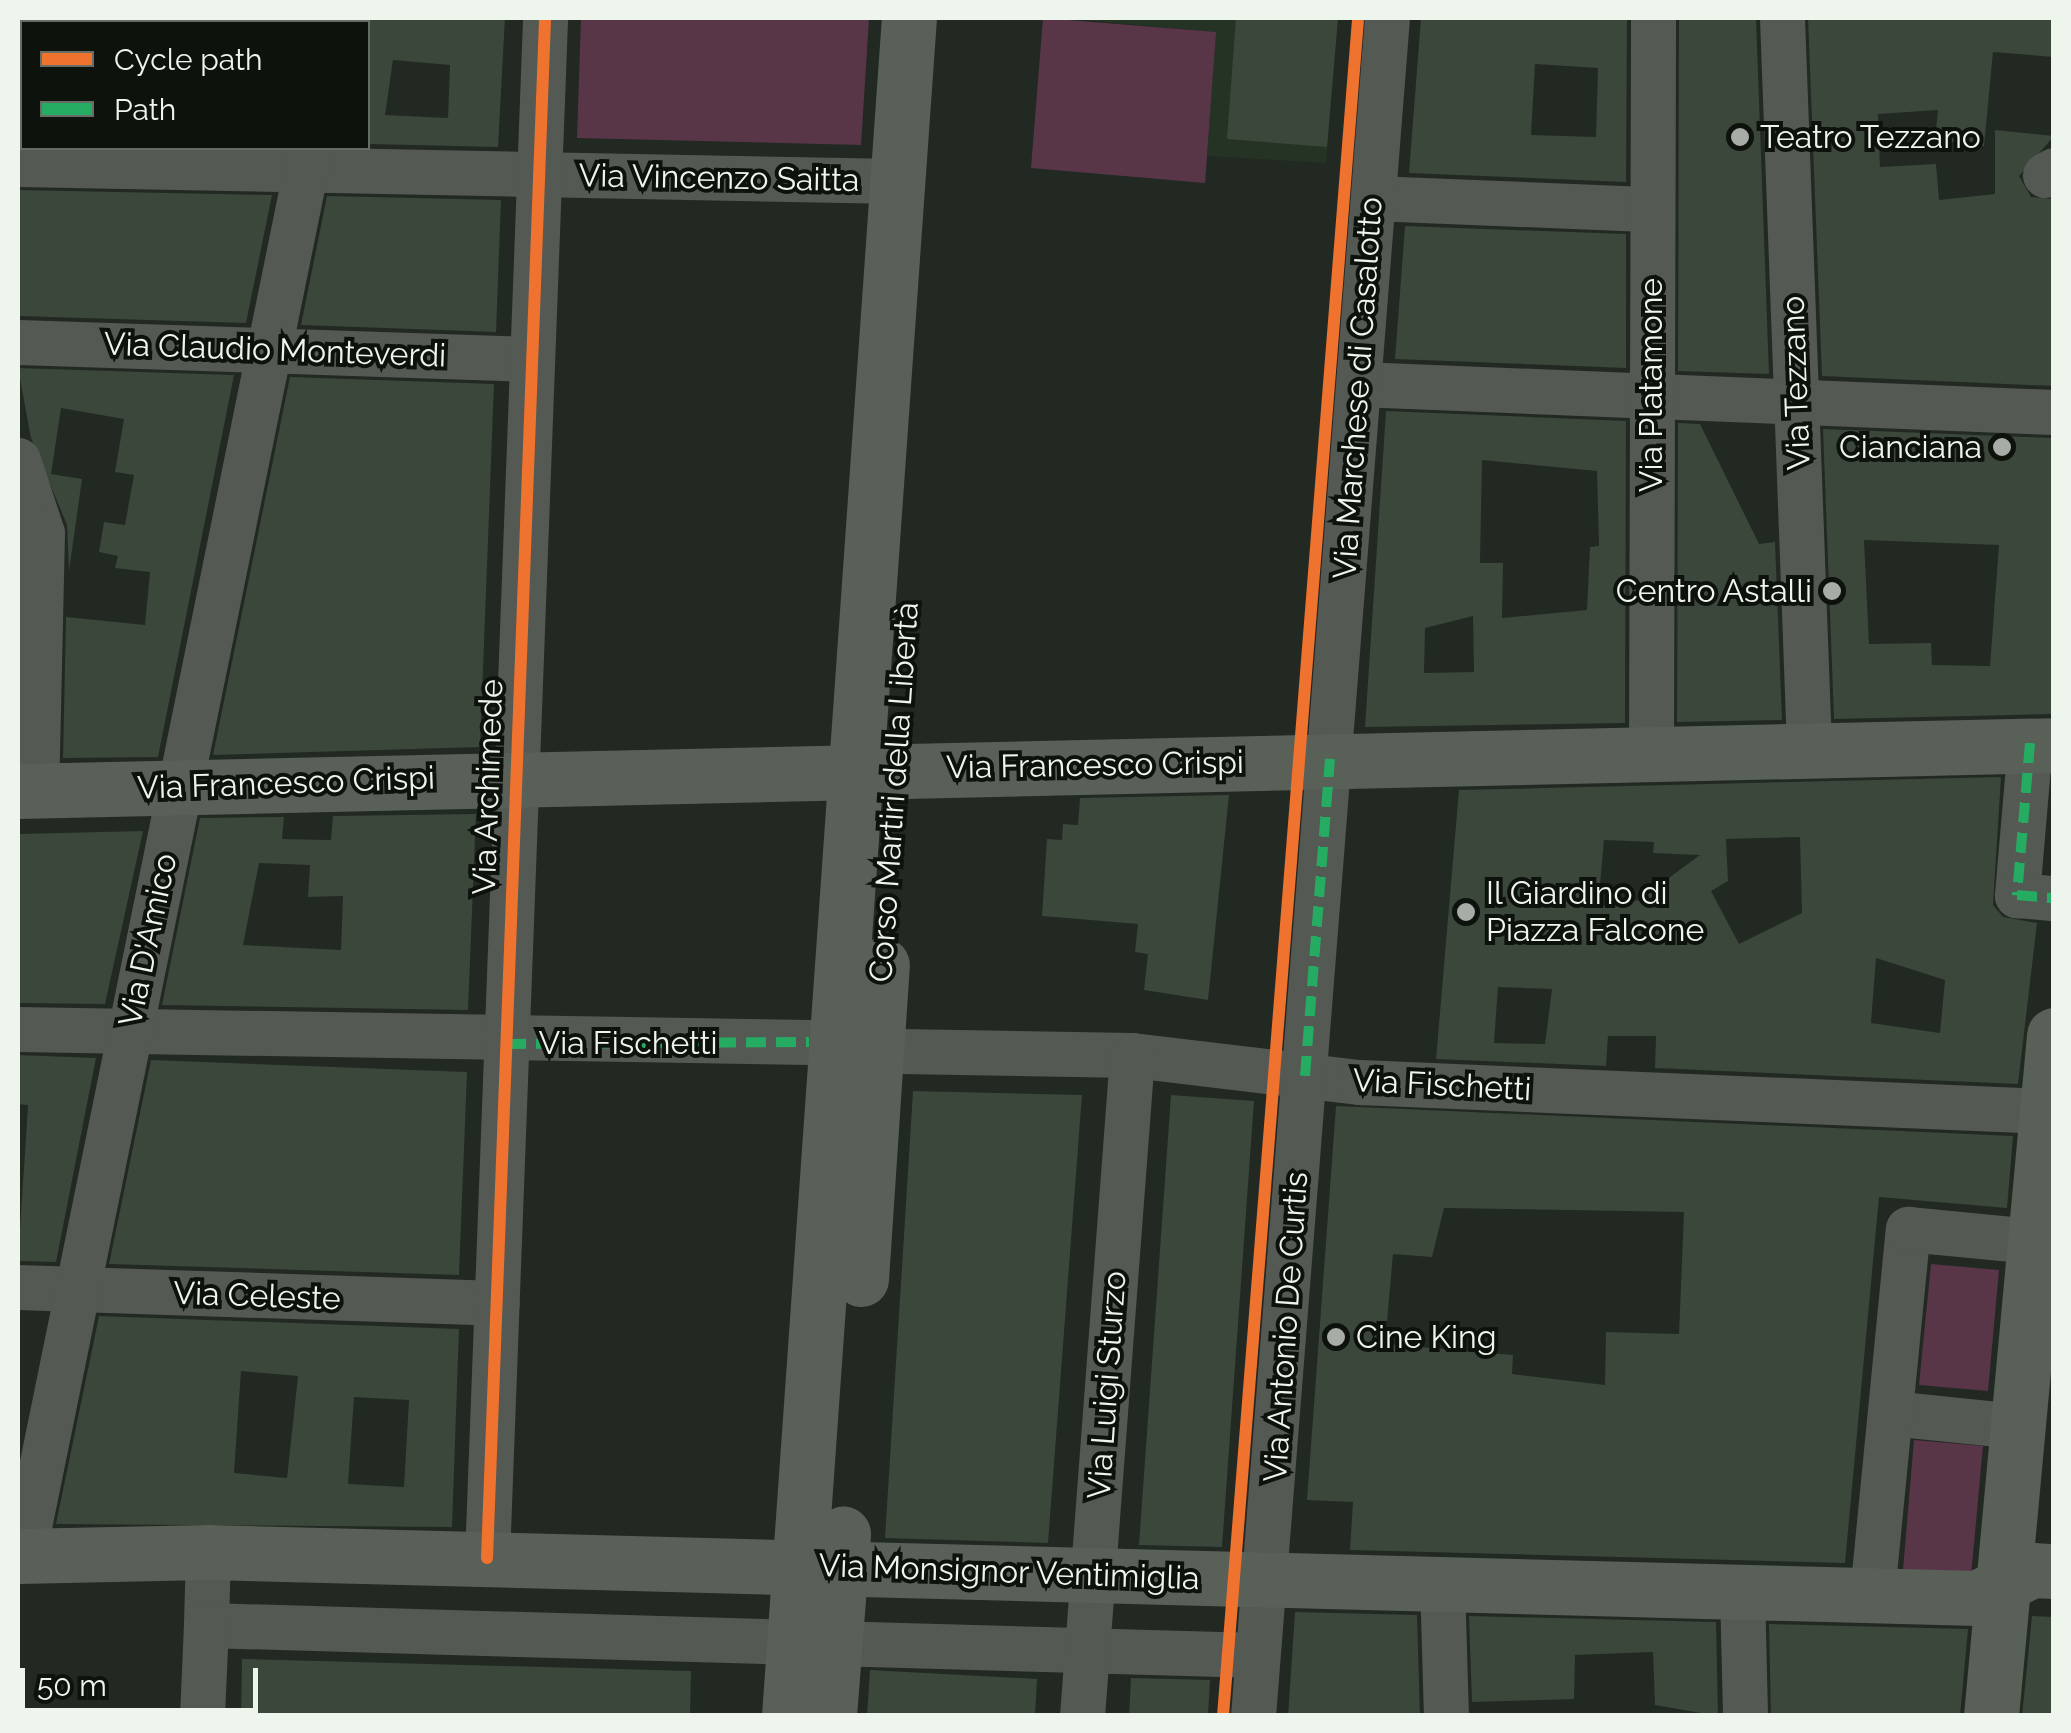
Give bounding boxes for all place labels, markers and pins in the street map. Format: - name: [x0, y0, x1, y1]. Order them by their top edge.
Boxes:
- place label: Teatro Tezzano: [1760, 118, 1982, 156]
- marker: Teatro Tezzano: [1729, 126, 1751, 148]
- place label: Cianciana: [1839, 428, 1982, 466]
- marker: Cianciana: [1991, 436, 2013, 458]
- place label: Centro Astalli: [1615, 572, 1812, 610]
- marker: Centro Astalli: [1821, 580, 1843, 602]
- place label: Il Giardino di Piazza Falcone: [1486, 875, 1704, 950]
- marker: Il Giardino di Piazza Falcone: [1455, 901, 1477, 923]
- place label: Cine King: [1356, 1318, 1497, 1356]
- marker: Cine King: [1325, 1326, 1347, 1348]

